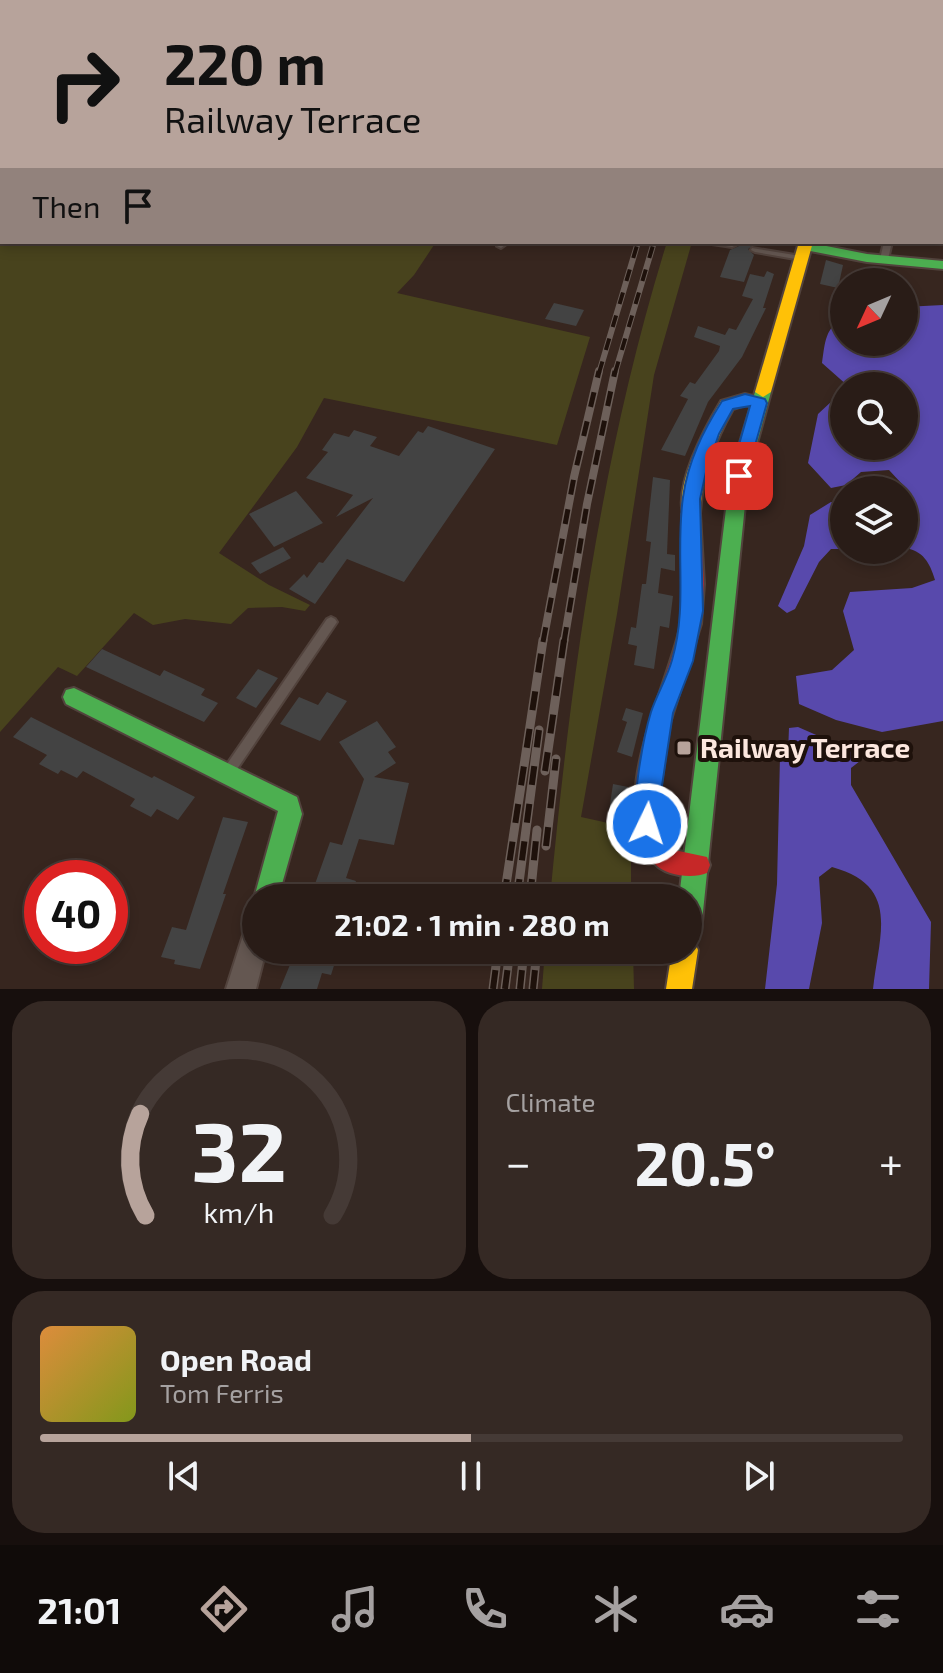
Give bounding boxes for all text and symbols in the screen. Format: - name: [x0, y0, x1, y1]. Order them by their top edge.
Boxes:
- text: 220 m: [164, 29, 326, 96]
- icon: right: [32, 32, 136, 136]
- text: Railway Terrace: [164, 97, 421, 140]
- icon: arrive: [116, 184, 160, 228]
- text: Then: [32, 188, 100, 224]
- north arrow: [830, 268, 918, 356]
- map controls: [830, 268, 918, 564]
- button: search: [830, 372, 918, 460]
- pin: [705, 442, 773, 510]
- icon: arrive: [717, 454, 761, 498]
- button: layers: [830, 476, 918, 564]
- place label: Railway Terrace: [700, 730, 910, 764]
- marker: Railway Terrace: [675, 739, 693, 757]
- position arrow: [605, 782, 689, 866]
- speed limit sign: 40: [24, 860, 128, 964]
- text: 21:02 · 1 min · 280 m: [334, 906, 610, 942]
- text: Climate: [506, 1086, 595, 1117]
- text: 32: [191, 1099, 287, 1199]
- text: 20.5°: [634, 1126, 776, 1198]
- text: −: [506, 1135, 531, 1188]
- text: +: [879, 1135, 903, 1188]
- text: km/h: [203, 1194, 274, 1229]
- text: Open Road: [160, 1341, 312, 1377]
- text: Tom Ferris: [160, 1377, 284, 1408]
- icon: previous: [162, 1454, 206, 1498]
- icon: pause: [449, 1454, 493, 1498]
- icon: next: [737, 1454, 781, 1498]
- icon: directions: [196, 1581, 252, 1637]
- icon: music: [327, 1581, 383, 1637]
- icon: phone: [457, 1581, 513, 1637]
- icon: climate: [588, 1581, 644, 1637]
- icon: car: [719, 1581, 775, 1637]
- icon: filters: [850, 1581, 906, 1637]
- text: 21:01: [37, 1588, 121, 1631]

